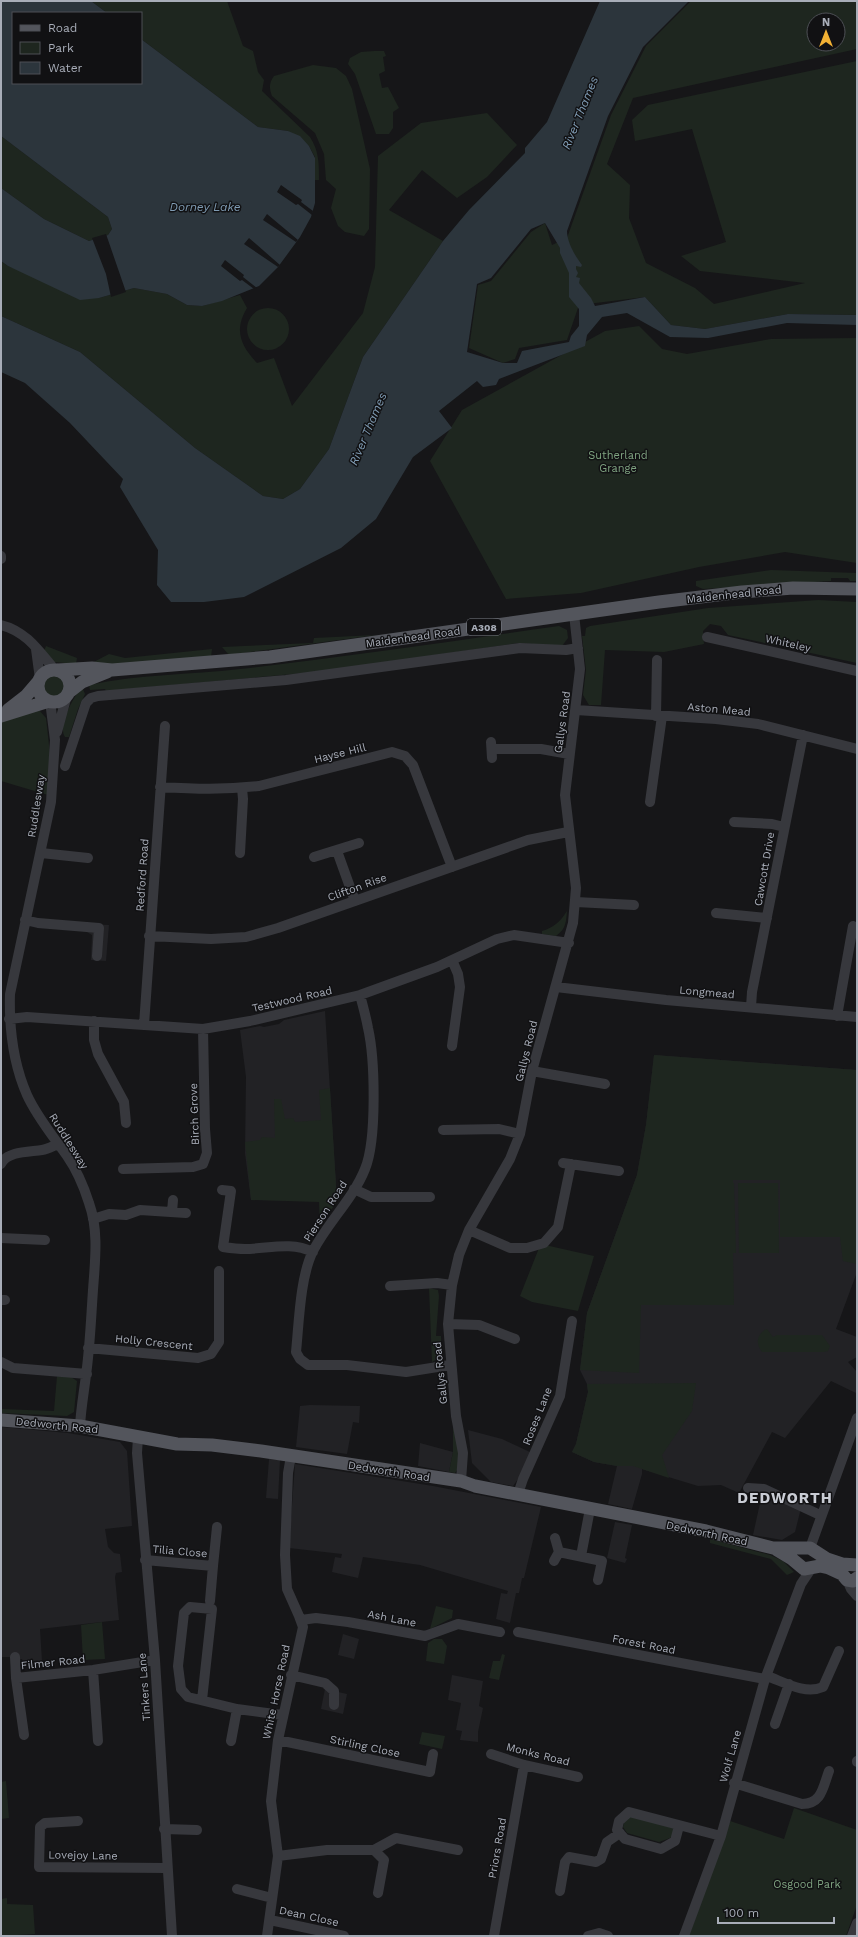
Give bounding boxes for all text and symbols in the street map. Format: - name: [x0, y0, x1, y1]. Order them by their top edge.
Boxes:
- legend: [12, 12, 142, 84]
- north arrow: [806, 12, 846, 52]
- text: N: [822, 16, 830, 29]
- text: Road: [48, 21, 77, 35]
- text: Park: [48, 41, 74, 55]
- text: Water: [48, 61, 83, 75]
- water label: River Thames: [559, 75, 601, 151]
- water label: Dorney Lake: [169, 200, 241, 214]
- water label: River Thames: [346, 391, 390, 467]
- park label: Sutherland Grange: [588, 449, 648, 475]
- street label: Maidenhead Road: [686, 583, 782, 606]
- road number: A308: [467, 619, 501, 635]
- street label: Maidenhead Road: [365, 624, 461, 651]
- street label: Whiteley: [764, 632, 812, 655]
- street label: Gallys Road: [552, 690, 573, 754]
- street label: Aston Mead: [687, 700, 751, 719]
- street label: Hayse Hill: [313, 741, 368, 766]
- street label: Ruddlesway: [25, 773, 48, 839]
- street label: Cawcott Drive: [752, 831, 777, 907]
- street label: Redford Road: [133, 838, 152, 912]
- street label: Clifton Rise: [326, 871, 388, 904]
- street label: Testwood Road: [251, 984, 333, 1015]
- street label: Longmead: [679, 984, 735, 1001]
- street label: Gallys Road: [513, 1019, 540, 1083]
- street label: Birch Grove: [187, 1083, 202, 1145]
- street label: Ruddlesway: [46, 1111, 91, 1172]
- street label: Pierson Road: [301, 1178, 350, 1244]
- street label: Holly Crescent: [114, 1332, 194, 1353]
- street label: Gallys Road: [431, 1341, 450, 1405]
- street label: Roses Lane: [520, 1385, 555, 1447]
- street label: Dedworth Road: [15, 1415, 99, 1436]
- street label: Dedworth Road: [347, 1459, 431, 1484]
- district label: DEDWORTH: [737, 1489, 833, 1507]
- street label: Dedworth Road: [665, 1519, 749, 1548]
- street label: Tilia Close: [152, 1543, 208, 1560]
- street label: Ash Lane: [366, 1607, 417, 1630]
- street label: Forest Road: [611, 1632, 677, 1657]
- street label: White Horse Road: [260, 1644, 293, 1741]
- street label: Tinkers Lane: [136, 1652, 153, 1722]
- street label: Filmer Road: [20, 1653, 86, 1672]
- street label: Wolf Lane: [717, 1729, 744, 1784]
- street label: Stirling Close: [329, 1733, 401, 1760]
- street label: Monks Road: [505, 1740, 571, 1769]
- street label: Priors Road: [486, 1817, 509, 1879]
- street label: Lovejoy Lane: [48, 1848, 118, 1863]
- park label: Osgood Park: [773, 1878, 841, 1891]
- scale bar: [718, 1899, 834, 1925]
- street label: Dean Close: [278, 1904, 340, 1929]
- text: 100 m: [724, 1906, 759, 1920]

